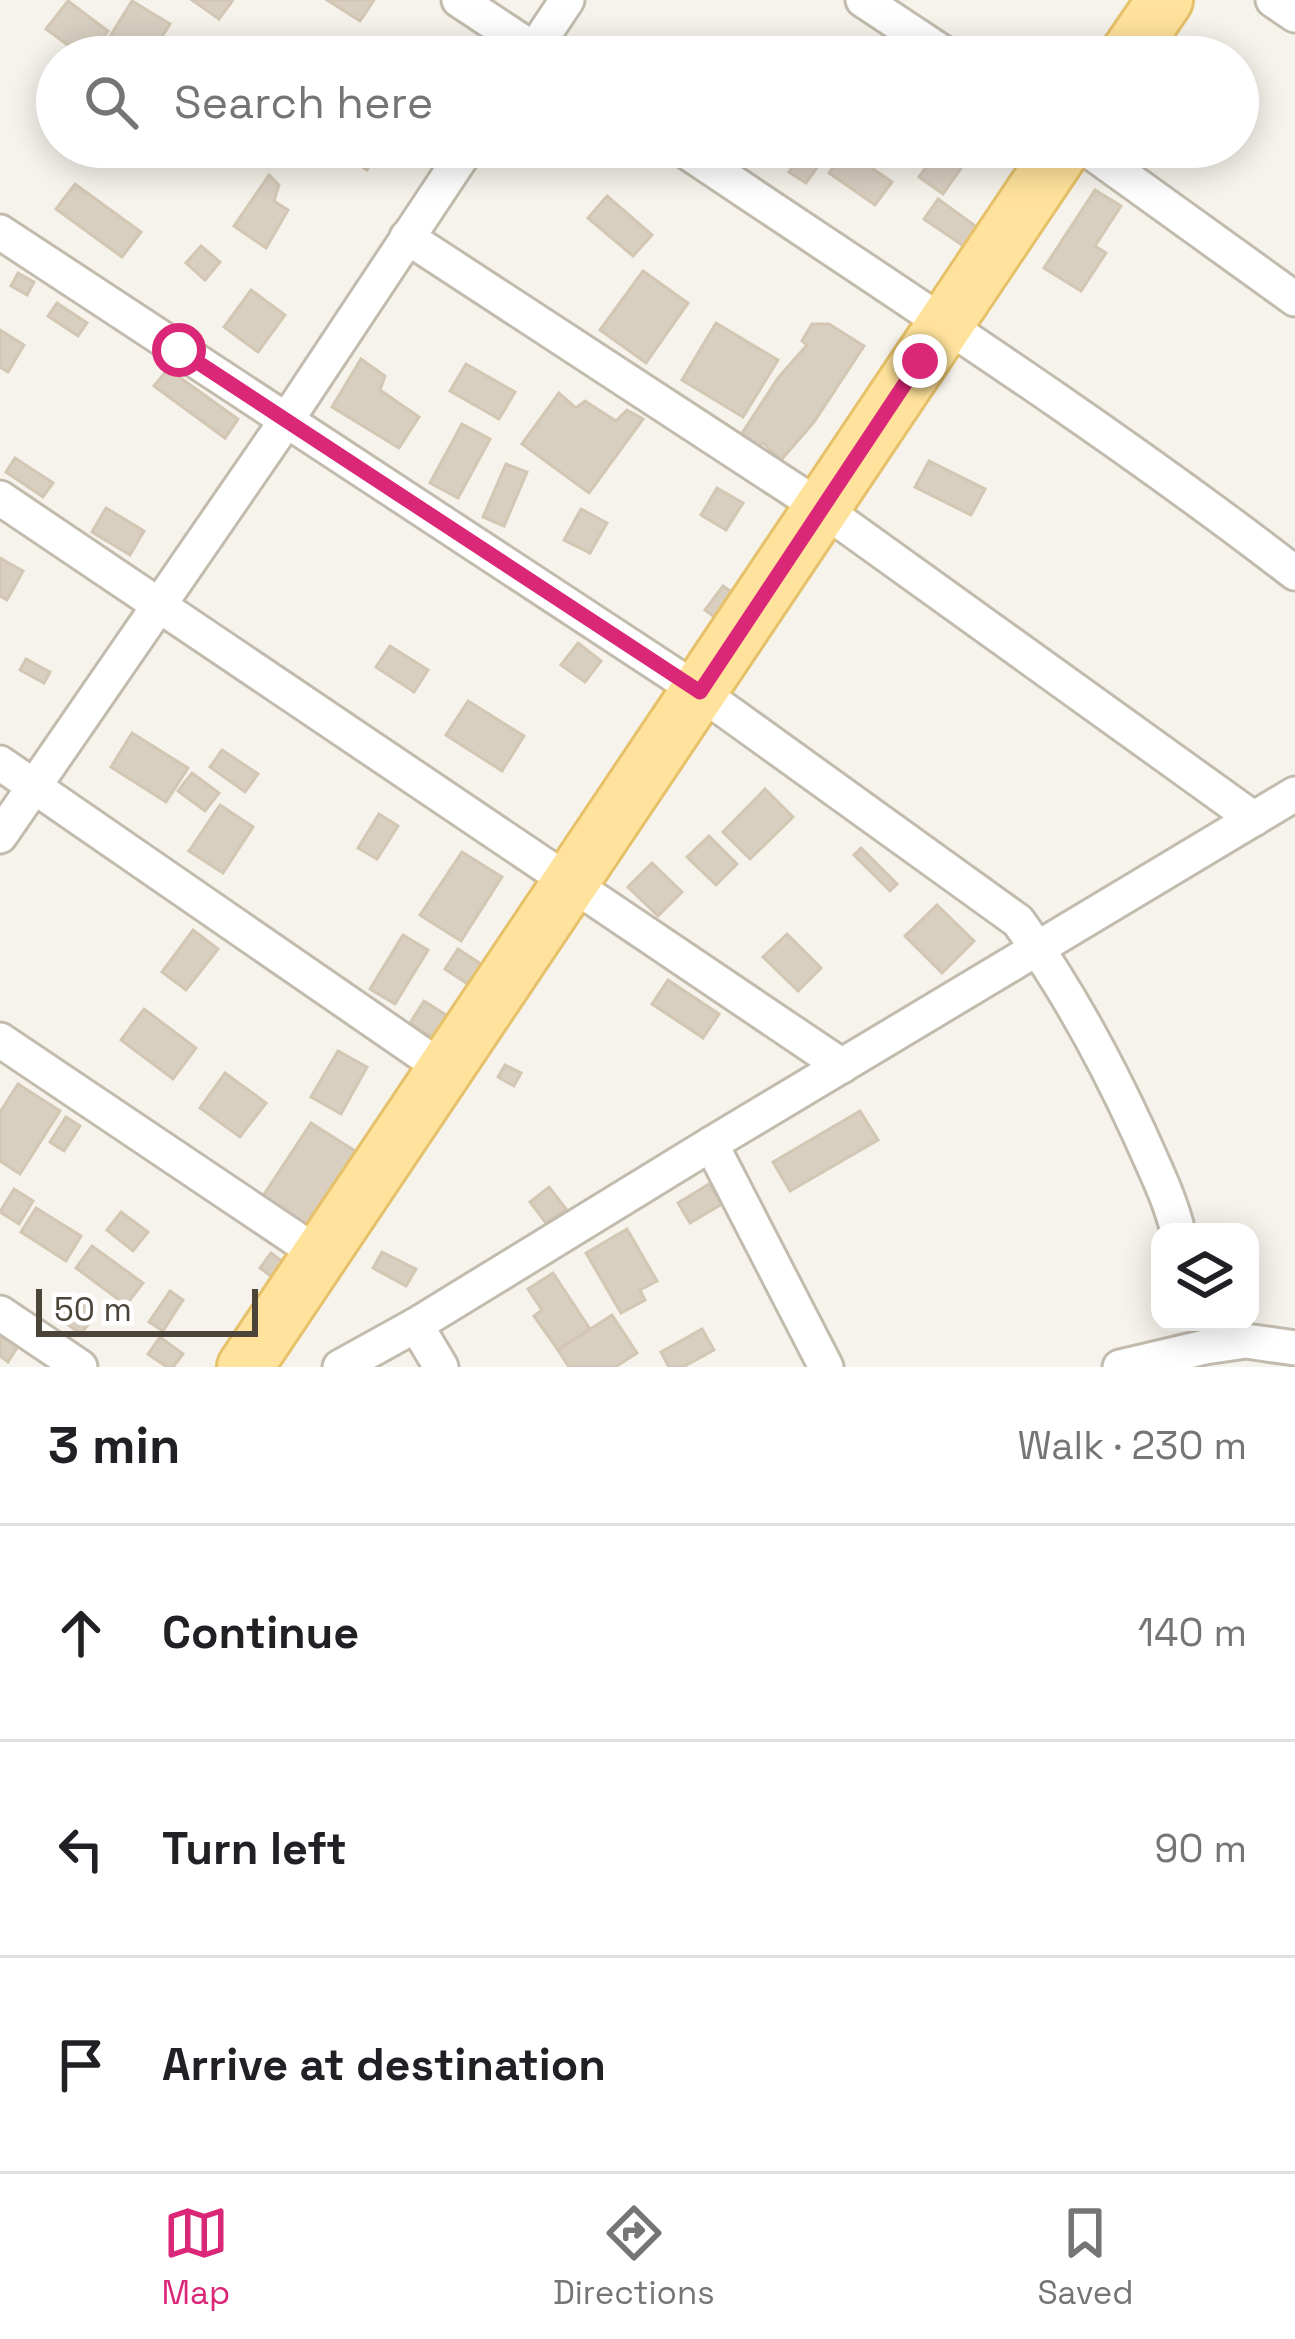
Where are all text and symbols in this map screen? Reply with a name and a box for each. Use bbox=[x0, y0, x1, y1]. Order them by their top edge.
search box bbox=[36, 36, 1259, 168]
icon: search bbox=[78, 69, 144, 135]
text: Search here bbox=[174, 74, 433, 131]
route start bbox=[152, 323, 206, 377]
route end bbox=[893, 334, 947, 388]
map controls bbox=[1151, 1223, 1259, 1331]
button: layers bbox=[1151, 1223, 1259, 1331]
scale bar bbox=[36, 1283, 258, 1336]
text: 50 m bbox=[54, 1289, 132, 1331]
text: 3 min bbox=[48, 1413, 181, 1478]
text: Walk · 230 m bbox=[1017, 1421, 1247, 1470]
icon: ahead bbox=[48, 1600, 114, 1666]
text: Continue bbox=[162, 1604, 359, 1661]
text: 140 m bbox=[1138, 1608, 1247, 1657]
icon: left bbox=[48, 1816, 114, 1882]
text: Turn left bbox=[162, 1820, 347, 1877]
text: 90 m bbox=[1155, 1824, 1247, 1873]
icon: arrive bbox=[48, 2032, 114, 2098]
text: Arrive at destination bbox=[162, 2036, 606, 2093]
tab: Map bbox=[161, 2200, 230, 2314]
tab: Directions bbox=[553, 2200, 715, 2314]
tab: Saved bbox=[1037, 2200, 1134, 2314]

